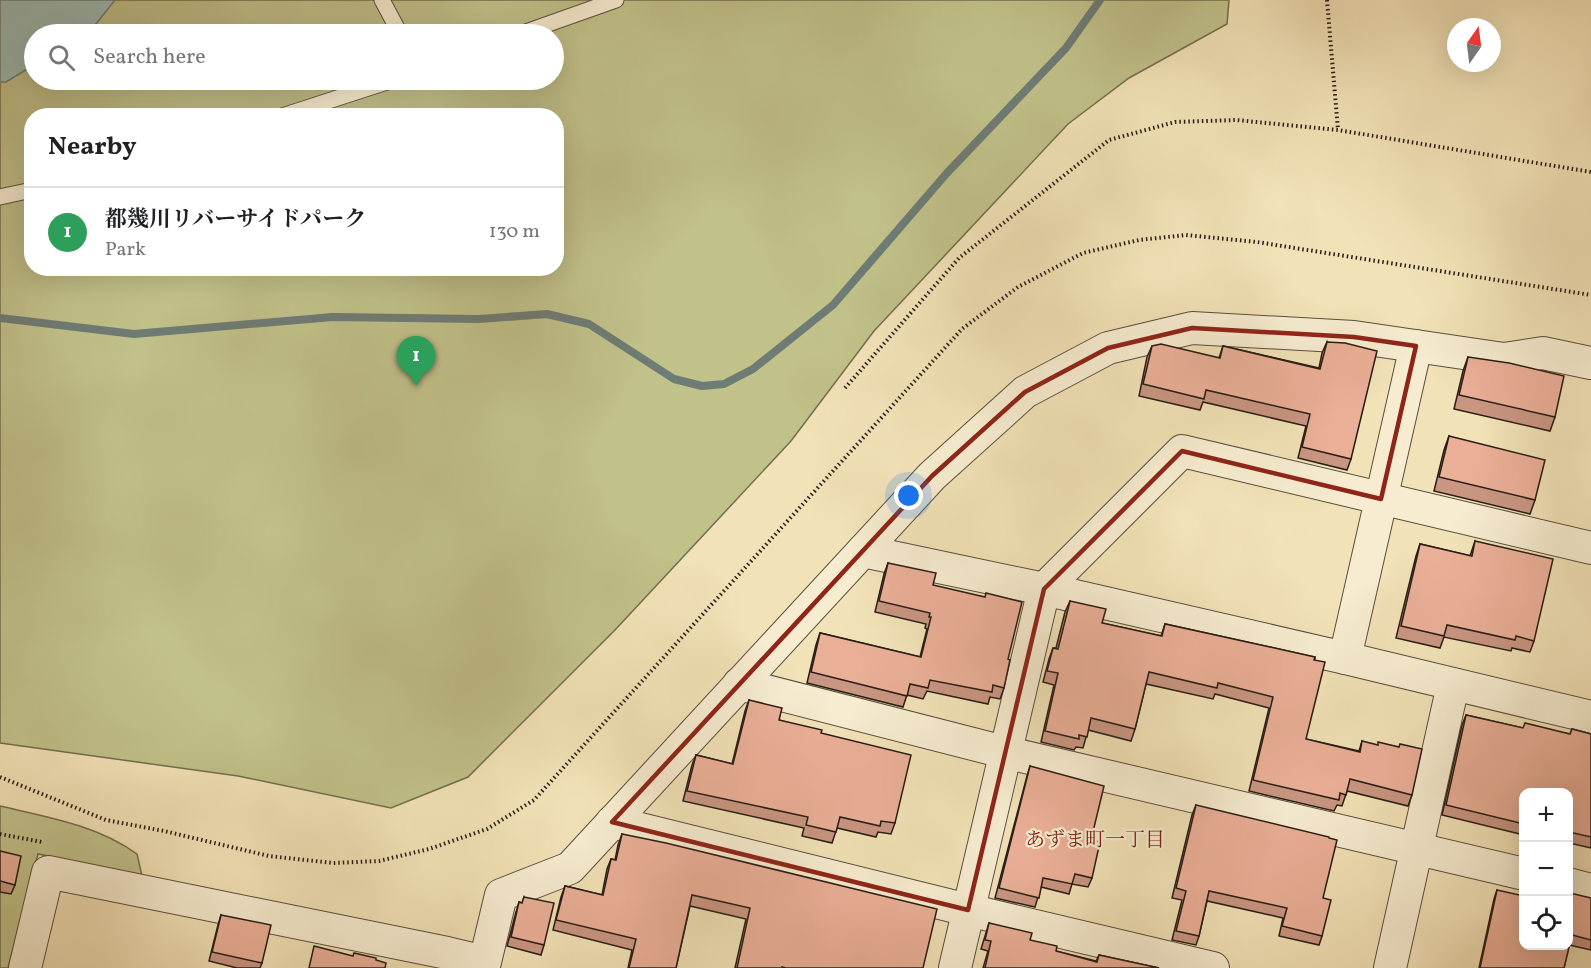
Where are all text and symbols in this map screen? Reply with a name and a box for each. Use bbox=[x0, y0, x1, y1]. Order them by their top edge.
north arrow bbox=[1447, 18, 1501, 72]
search box bbox=[24, 24, 564, 90]
icon: search bbox=[45, 41, 78, 74]
text: Search here bbox=[93, 42, 206, 73]
text: Nearby bbox=[48, 129, 137, 165]
text: 都幾川リバーサイドパーク bbox=[105, 205, 366, 236]
text: 1 bbox=[63, 218, 72, 246]
text: 130 m bbox=[489, 218, 540, 246]
text: Park bbox=[105, 236, 146, 264]
pin: 1 bbox=[396, 336, 436, 386]
your location bbox=[894, 481, 923, 510]
map controls bbox=[1519, 788, 1573, 950]
button: + bbox=[1519, 788, 1573, 842]
district label: あずま町一丁目 bbox=[1025, 827, 1165, 855]
button: − bbox=[1519, 842, 1573, 896]
button: locate bbox=[1519, 896, 1573, 950]

